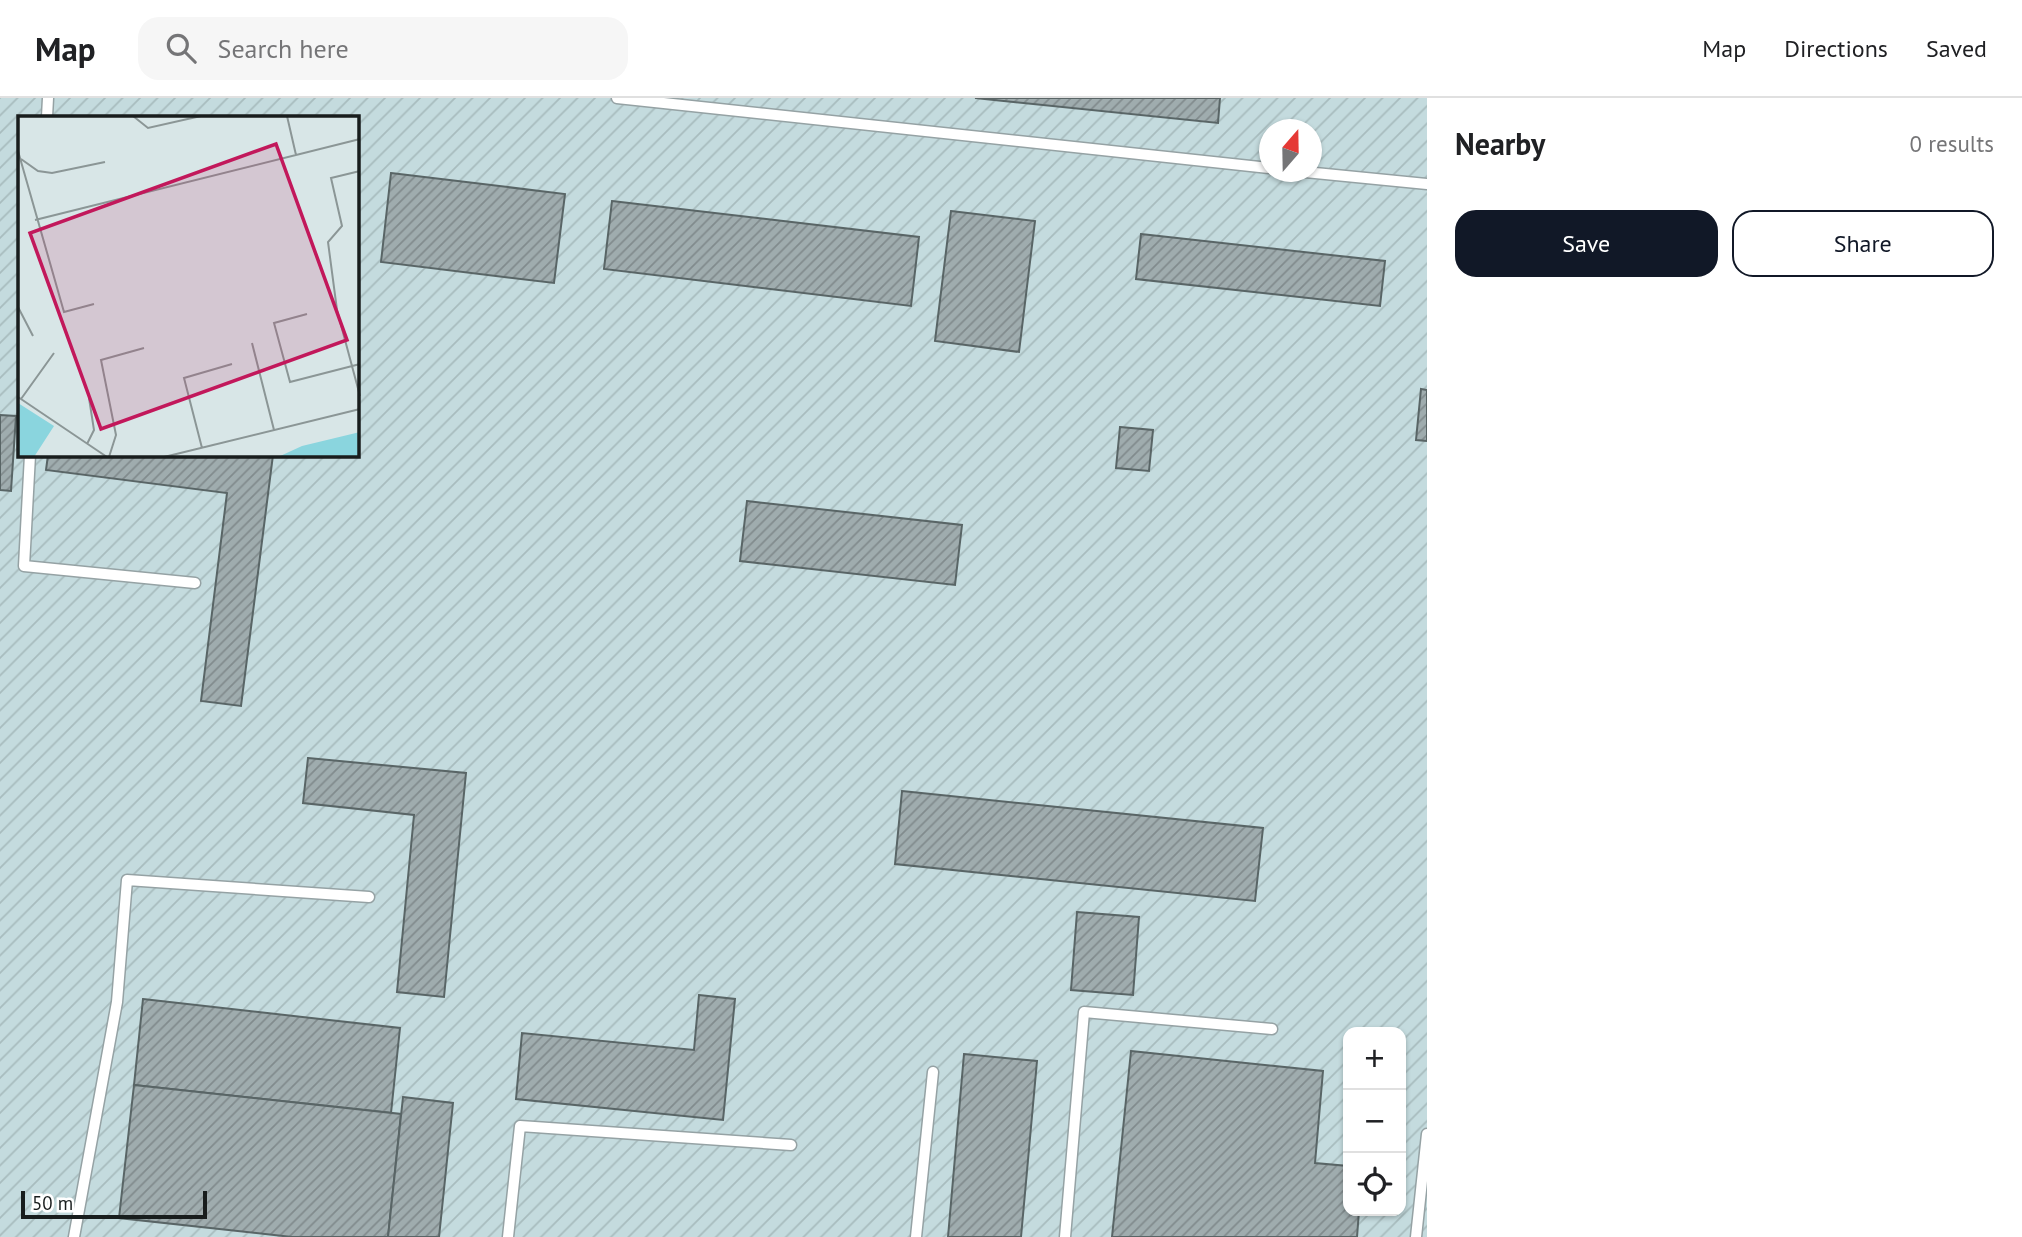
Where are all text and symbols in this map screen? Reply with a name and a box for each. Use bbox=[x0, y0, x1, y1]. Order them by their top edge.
search box bbox=[138, 17, 628, 80]
text: Map bbox=[35, 27, 96, 70]
icon: search bbox=[162, 29, 200, 67]
text: Search here bbox=[218, 32, 349, 65]
text: Map bbox=[1702, 33, 1746, 64]
text: Directions bbox=[1784, 33, 1888, 64]
text: Saved bbox=[1926, 33, 1987, 64]
inset map bbox=[18, 116, 359, 457]
north arrow bbox=[1259, 119, 1322, 182]
text: Nearby bbox=[1455, 124, 1545, 163]
text: 0 results bbox=[1910, 129, 1994, 158]
button: Save bbox=[1455, 210, 1718, 277]
button: Share bbox=[1732, 210, 1994, 277]
map controls bbox=[1343, 1027, 1406, 1216]
button: + bbox=[1343, 1027, 1406, 1090]
button: − bbox=[1343, 1090, 1406, 1153]
button: locate bbox=[1343, 1153, 1406, 1216]
scale bar bbox=[21, 1188, 206, 1220]
text: 50 m bbox=[32, 1191, 73, 1215]

